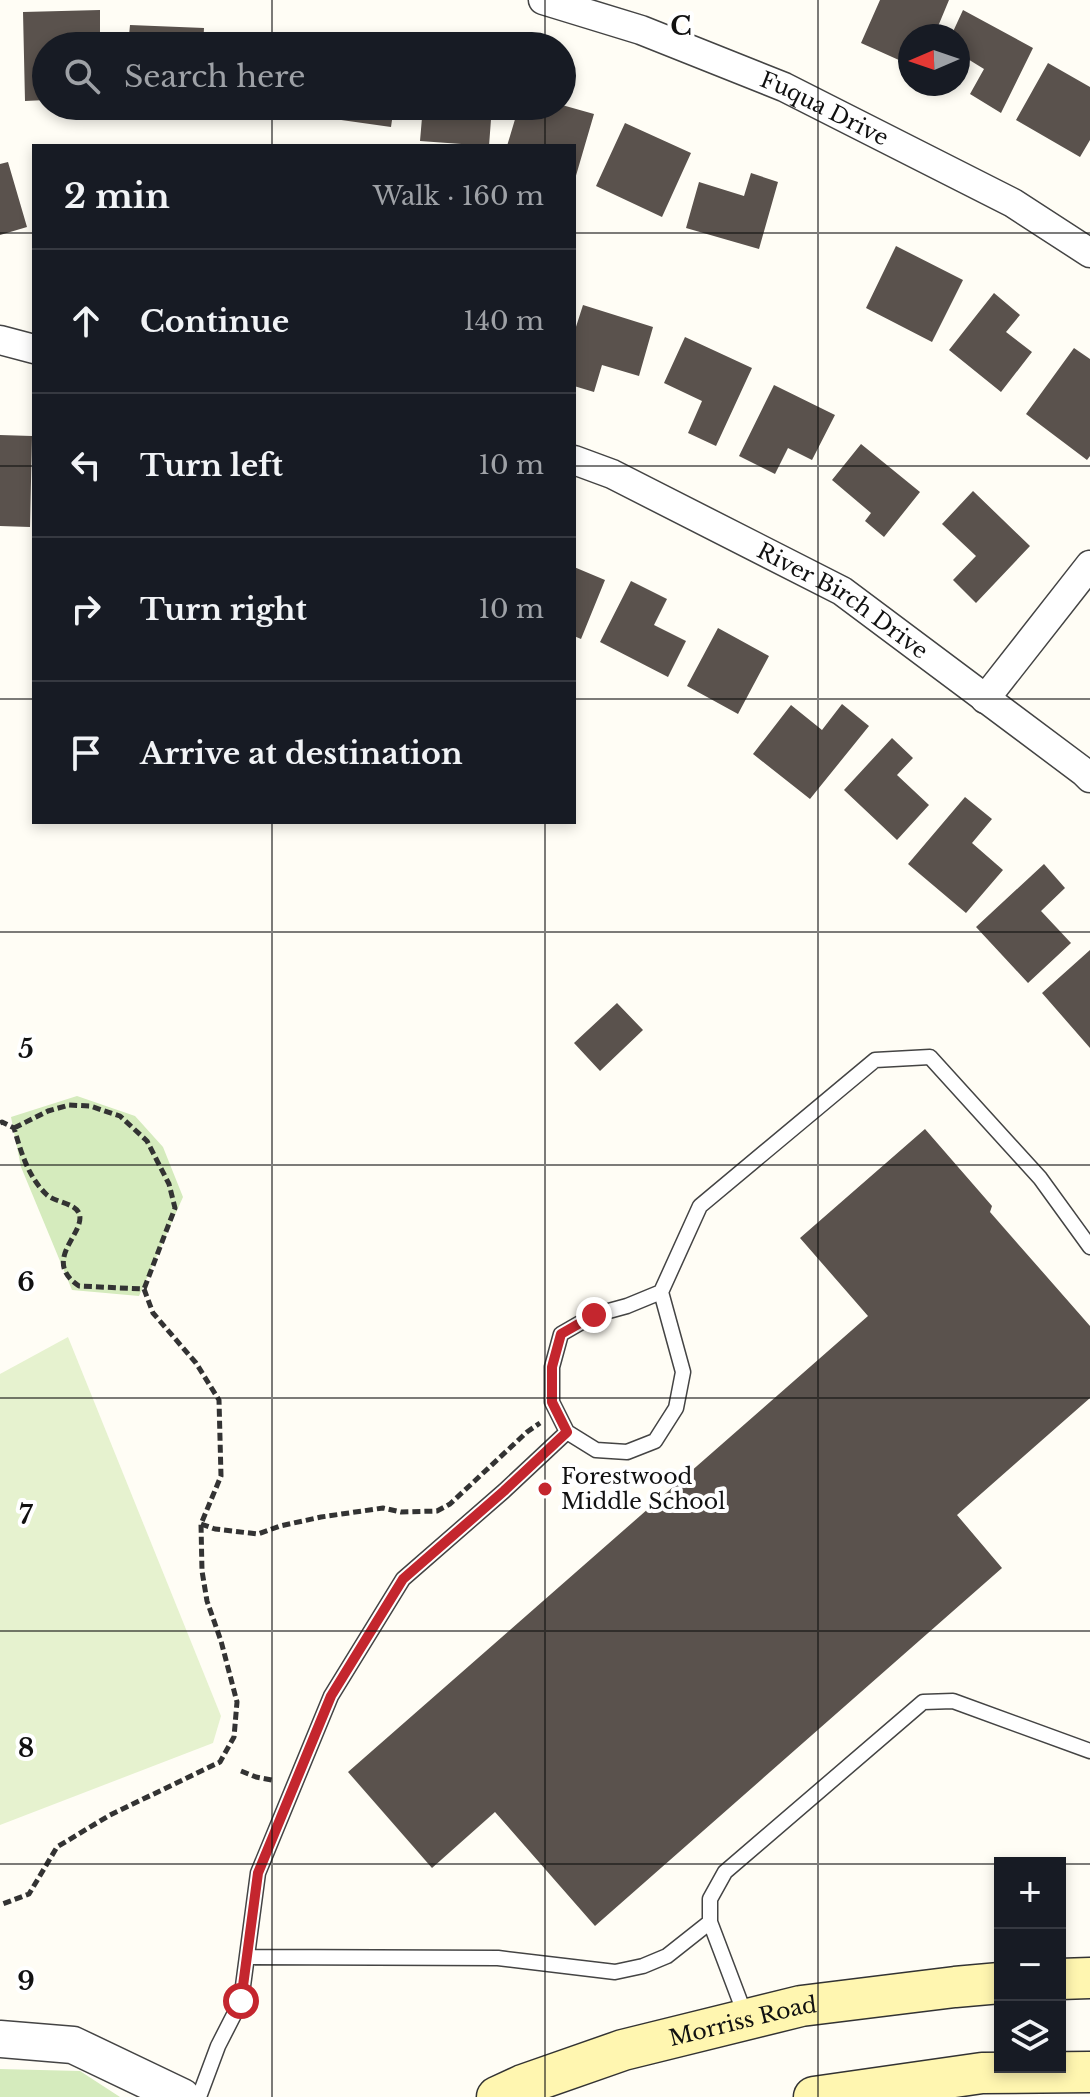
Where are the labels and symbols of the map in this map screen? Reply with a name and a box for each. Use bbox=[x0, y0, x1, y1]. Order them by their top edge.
text: C bbox=[670, 10, 692, 42]
north arrow bbox=[898, 24, 970, 96]
street label: Fuqua Drive bbox=[756, 65, 893, 151]
street label: River Birch Drive bbox=[753, 537, 933, 664]
text: 5 bbox=[18, 1033, 34, 1065]
text: 6 bbox=[17, 1266, 35, 1298]
route end bbox=[576, 1297, 612, 1333]
place label: Forestwood Middle School bbox=[561, 1463, 725, 1515]
marker: Forestwood Middle School bbox=[536, 1480, 554, 1498]
text: 7 bbox=[19, 1499, 33, 1531]
text: 8 bbox=[18, 1732, 34, 1764]
text: 9 bbox=[17, 1965, 35, 1997]
route start bbox=[223, 1983, 259, 2019]
street label: Morriss Road bbox=[666, 1991, 818, 2052]

